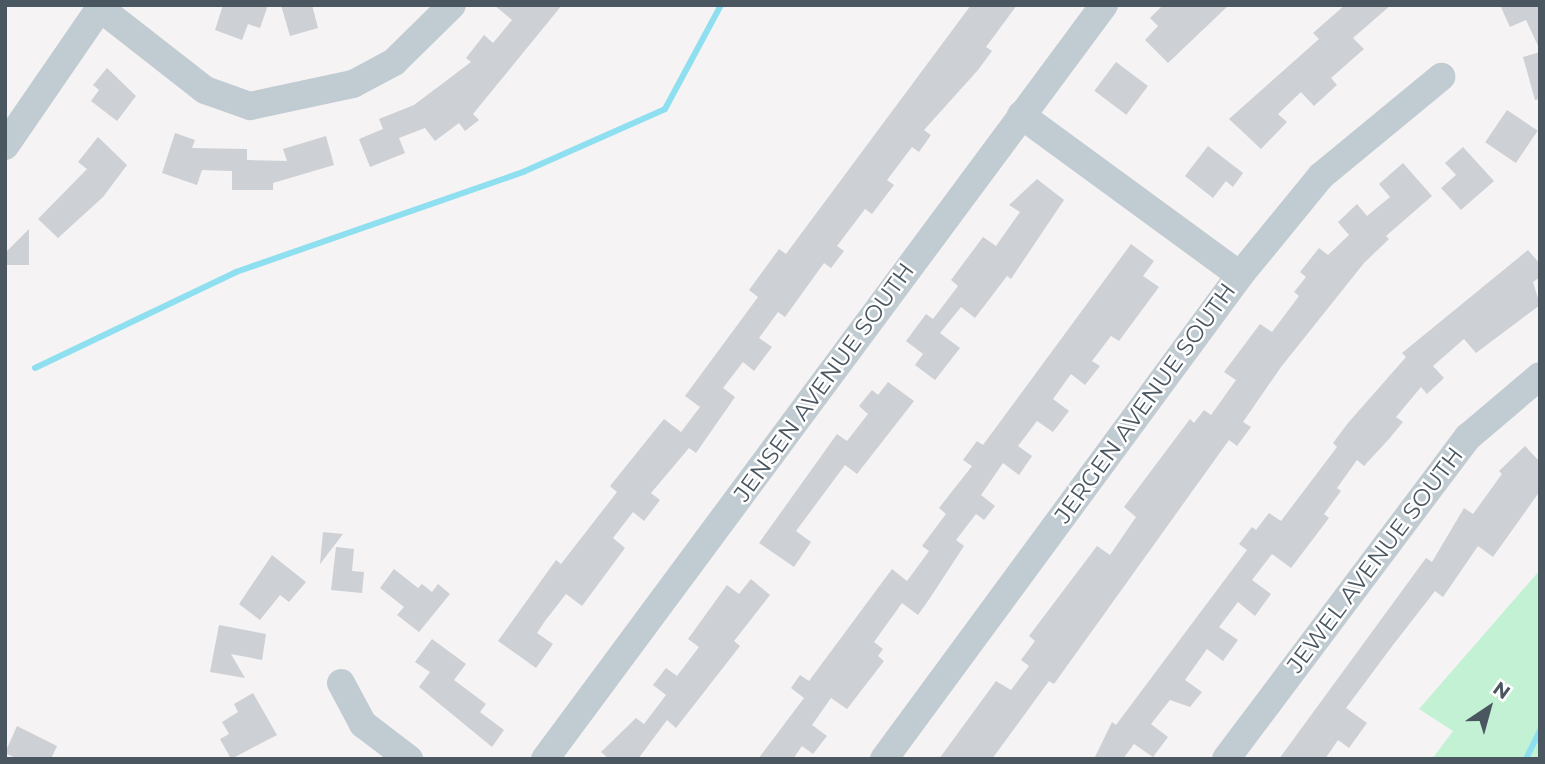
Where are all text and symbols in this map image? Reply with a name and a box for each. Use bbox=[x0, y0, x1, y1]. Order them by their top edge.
street label: JENSEN AVENUE SOUTH bbox=[728, 257, 920, 507]
street label: JERGEN AVENUE SOUTH bbox=[1049, 278, 1241, 528]
street label: JEWEL AVENUE SOUTH bbox=[1281, 442, 1469, 678]
north arrow bbox=[1454, 673, 1524, 743]
text: N bbox=[1489, 677, 1515, 704]

